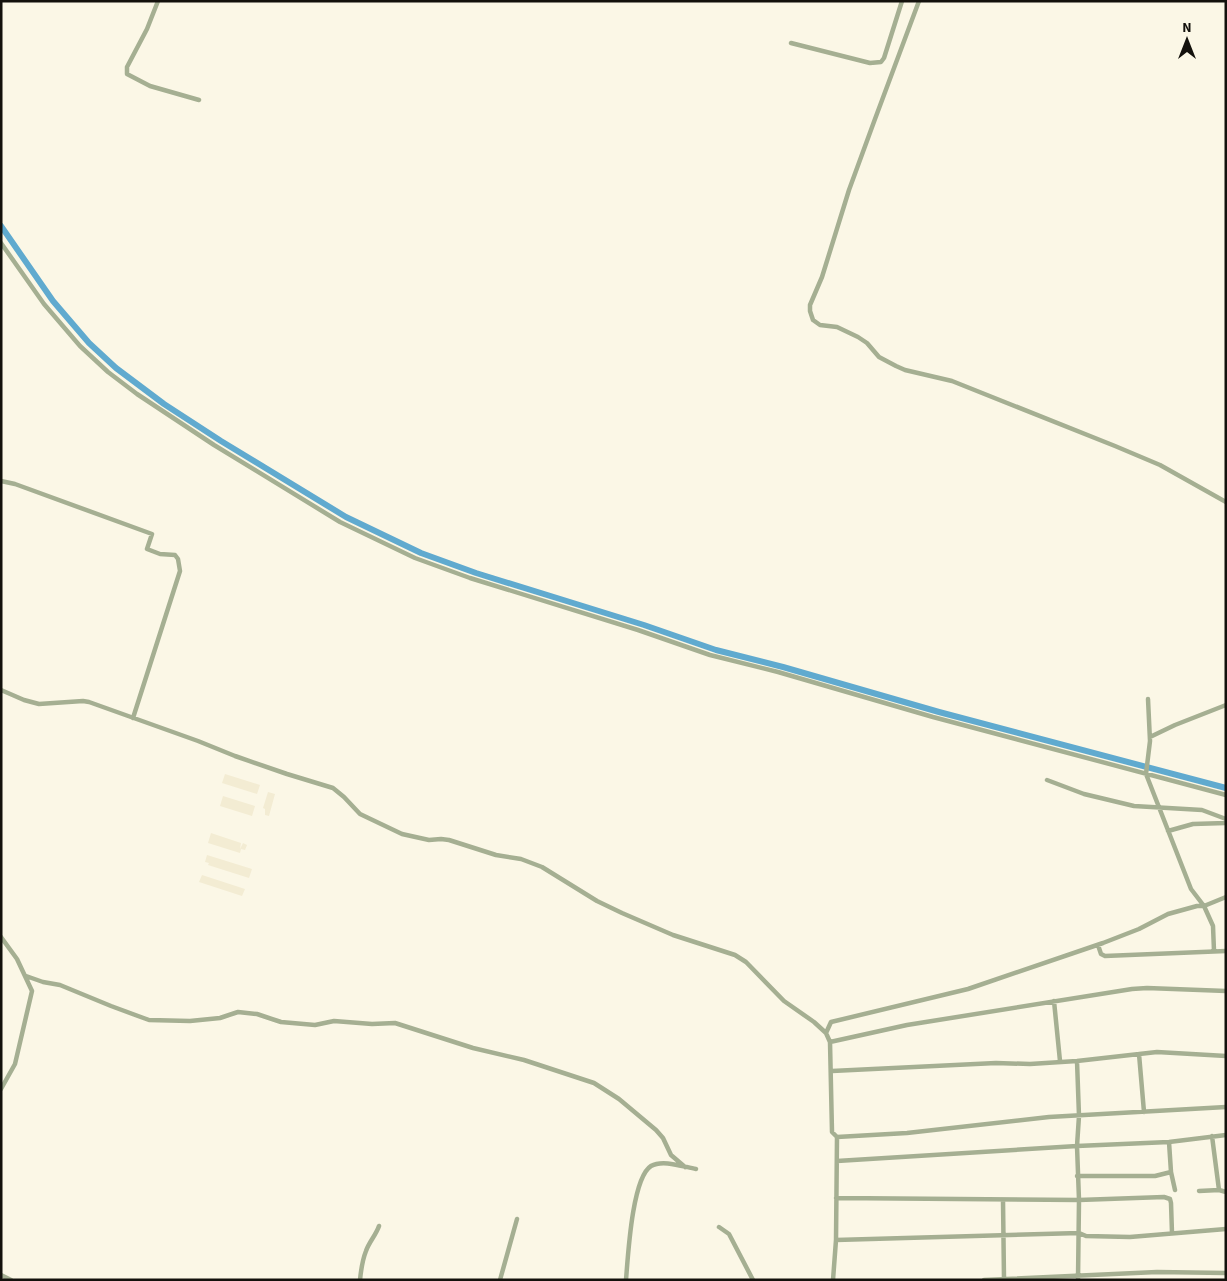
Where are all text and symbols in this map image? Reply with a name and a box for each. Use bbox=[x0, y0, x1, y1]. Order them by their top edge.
north arrow bbox=[1162, 15, 1212, 65]
text: N bbox=[1182, 18, 1192, 38]

